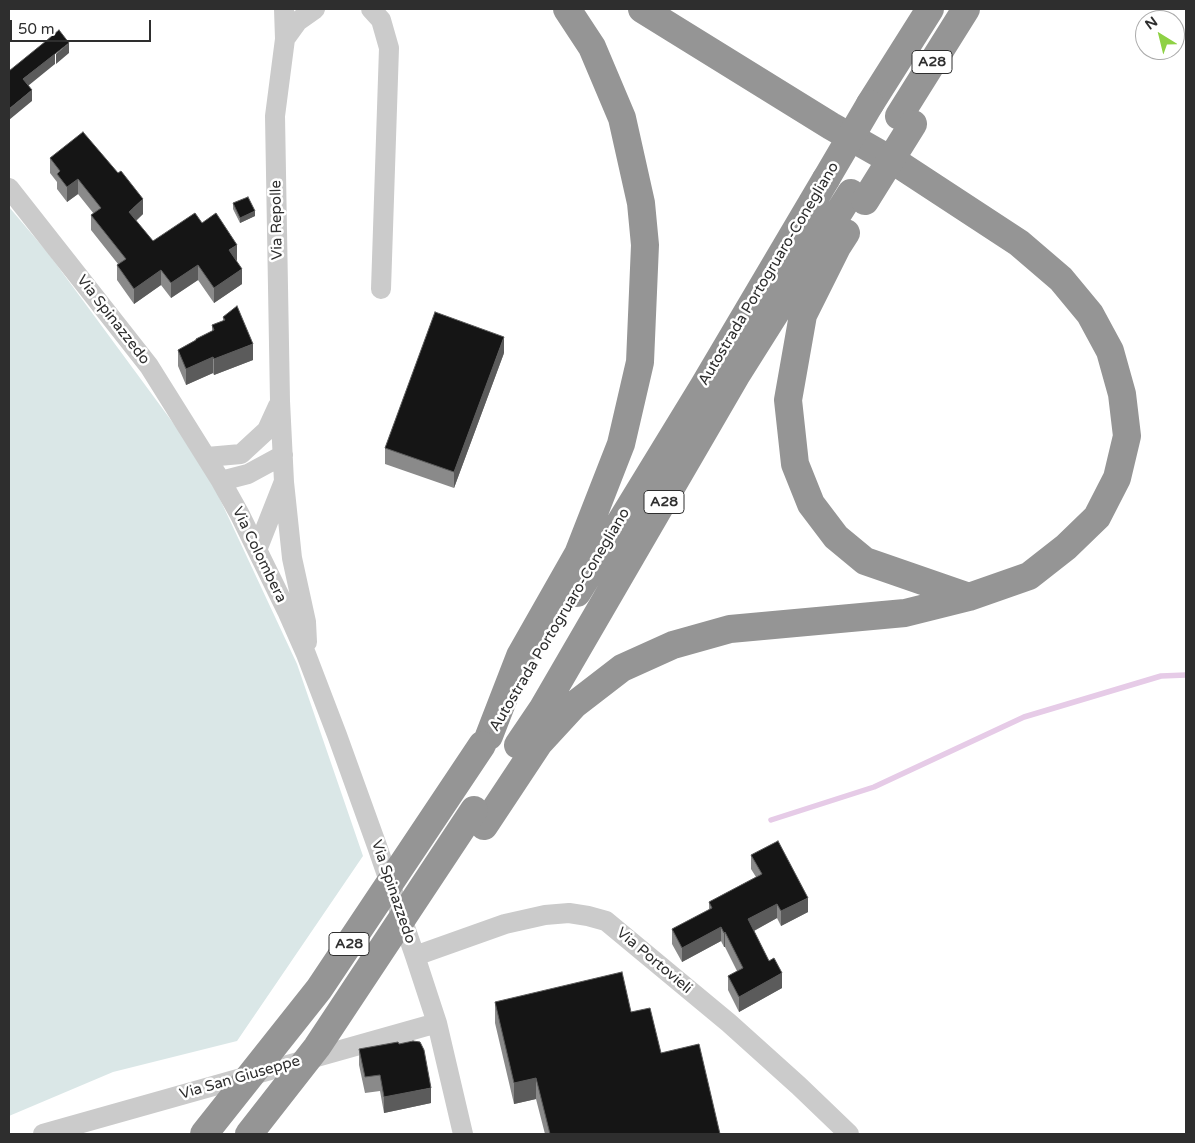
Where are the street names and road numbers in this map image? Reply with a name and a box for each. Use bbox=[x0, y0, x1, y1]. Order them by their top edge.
road number: A28 bbox=[912, 51, 952, 74]
street label: Autostrada Portogruaro-Conegliano bbox=[695, 159, 843, 389]
street label: Via Repolle bbox=[267, 180, 287, 260]
street label: Via Spinazzedo bbox=[73, 272, 153, 368]
road number: A28 bbox=[644, 491, 684, 514]
street label: Via Colombera bbox=[228, 504, 290, 606]
street label: Autostrada Portogruaro-Conegliano bbox=[486, 505, 634, 735]
street label: Via Spinazzedo bbox=[367, 838, 419, 946]
street label: Via Portovieli bbox=[612, 924, 696, 998]
road number: A28 bbox=[329, 932, 369, 956]
street label: Via San Giuseppe bbox=[178, 1052, 302, 1104]

